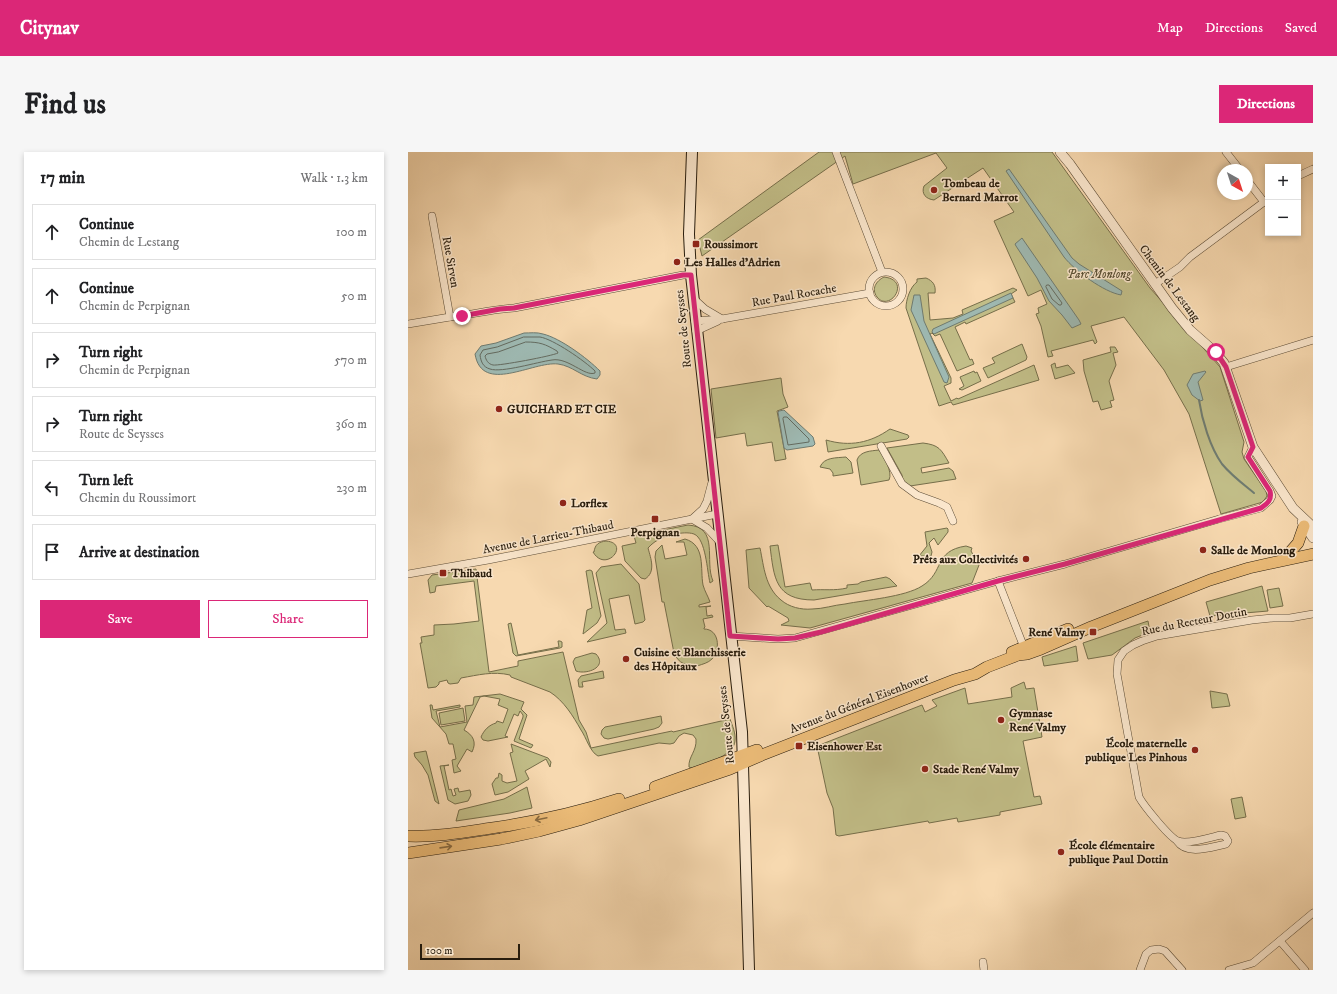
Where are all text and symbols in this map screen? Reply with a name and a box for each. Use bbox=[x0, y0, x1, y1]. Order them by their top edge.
text: Citynav bbox=[20, 17, 79, 40]
text: Map bbox=[1157, 19, 1183, 37]
text: Directions bbox=[1205, 19, 1263, 37]
text: Saved bbox=[1285, 19, 1317, 37]
button: Directions bbox=[1219, 85, 1313, 123]
text: Find us bbox=[24, 87, 106, 122]
north arrow bbox=[1217, 164, 1253, 200]
map controls bbox=[1265, 164, 1301, 236]
button: + bbox=[1265, 164, 1301, 200]
text: 17 min bbox=[40, 167, 85, 189]
text: Walk · 1.3 km bbox=[301, 170, 368, 186]
place label: Tombeau de Bernard Marrot bbox=[941, 176, 1018, 205]
marker: Tombeau de Bernard Marrot bbox=[929, 185, 939, 195]
button: − bbox=[1265, 200, 1301, 236]
text: Continue bbox=[79, 215, 134, 234]
icon: ahead bbox=[41, 221, 63, 243]
text: 100 m bbox=[336, 224, 367, 240]
text: Chemin de Lestang bbox=[79, 234, 179, 250]
street label: Rue Sirven bbox=[439, 235, 463, 290]
place label: Roussimort bbox=[704, 237, 758, 252]
marker: Roussimort bbox=[691, 239, 701, 249]
street label: Chemin de Lestang bbox=[1136, 242, 1203, 325]
place label: Les Halles d'Adrien bbox=[685, 255, 781, 270]
marker: Les Halles d'Adrien bbox=[672, 257, 682, 267]
park label: Parc Monlong bbox=[1067, 267, 1132, 282]
text: Continue bbox=[79, 279, 134, 298]
street label: Rue Paul Rocache bbox=[751, 281, 838, 310]
icon: ahead bbox=[41, 285, 63, 307]
text: 50 m bbox=[341, 288, 367, 304]
street label: Route de Seysses bbox=[672, 289, 695, 369]
text: Chemin de Perpignan bbox=[79, 298, 190, 314]
route end bbox=[453, 307, 471, 325]
text: Turn right bbox=[79, 343, 142, 362]
route start bbox=[1207, 343, 1225, 361]
icon: right bbox=[41, 349, 63, 371]
text: 570 m bbox=[334, 352, 367, 368]
text: Chemin de Perpignan bbox=[79, 362, 190, 378]
place label: GUICHARD ET CIE bbox=[507, 402, 617, 417]
marker: GUICHARD ET CIE bbox=[494, 404, 504, 414]
text: Turn right bbox=[79, 407, 142, 426]
icon: right bbox=[41, 413, 63, 435]
text: 360 m bbox=[336, 416, 367, 432]
text: Route de Seysses bbox=[79, 426, 164, 442]
text: Turn left bbox=[79, 471, 133, 490]
icon: left bbox=[41, 477, 63, 499]
text: 230 m bbox=[336, 480, 367, 496]
text: Chemin du Roussimort bbox=[79, 490, 196, 506]
place label: Lorflex bbox=[571, 496, 608, 511]
marker: Lorflex bbox=[558, 498, 568, 508]
marker: Perpignan bbox=[650, 514, 660, 524]
street label: Avenue de Larrieu-Thibaud bbox=[481, 517, 615, 558]
place label: Perpignan bbox=[631, 525, 680, 540]
icon: arrive bbox=[41, 541, 63, 563]
text: Arrive at destination bbox=[79, 543, 199, 562]
place label: Salle de Monlong bbox=[1211, 543, 1296, 558]
marker: Salle de Monlong bbox=[1198, 545, 1208, 555]
place label: Prêts aux Collectivités bbox=[913, 552, 1018, 567]
marker: Prêts aux Collectivités bbox=[1021, 554, 1031, 564]
place label: Thibaud bbox=[450, 566, 493, 581]
marker: Thibaud bbox=[438, 568, 448, 578]
button: Save bbox=[40, 600, 200, 638]
button: Share bbox=[208, 600, 368, 638]
street label: Rue du Recteur Dottin bbox=[1140, 604, 1249, 639]
place label: René Valmy bbox=[1028, 625, 1085, 640]
marker: René Valmy bbox=[1088, 627, 1098, 637]
place label: Cuisine et Blanchisserie des Hôpitaux bbox=[634, 645, 746, 674]
marker: Cuisine et Blanchisserie des Hôpitaux bbox=[621, 654, 631, 664]
street label: Avenue du Général Eisenhower bbox=[787, 670, 931, 737]
street label: Route de Seysses bbox=[715, 685, 738, 765]
place label: Gymnase René Valmy bbox=[1009, 706, 1066, 735]
marker: Gymnase René Valmy bbox=[996, 715, 1006, 725]
place label: École maternelle publique Les Pinhous bbox=[1084, 736, 1187, 765]
place label: Eisenhower Est bbox=[807, 739, 882, 754]
marker: Eisenhower Est bbox=[794, 741, 804, 751]
marker: École maternelle publique Les Pinhous bbox=[1190, 745, 1200, 755]
place label: Stade René Valmy bbox=[933, 762, 1019, 777]
marker: Stade René Valmy bbox=[920, 764, 930, 774]
one-way arrow bbox=[535, 815, 548, 823]
place label: École élémentaire publique Paul Dottin bbox=[1068, 838, 1169, 867]
one-way arrow bbox=[440, 843, 453, 851]
marker: École élémentaire publique Paul Dottin bbox=[1056, 847, 1066, 857]
scale bar bbox=[420, 942, 520, 961]
text: 100 m bbox=[426, 944, 452, 958]

